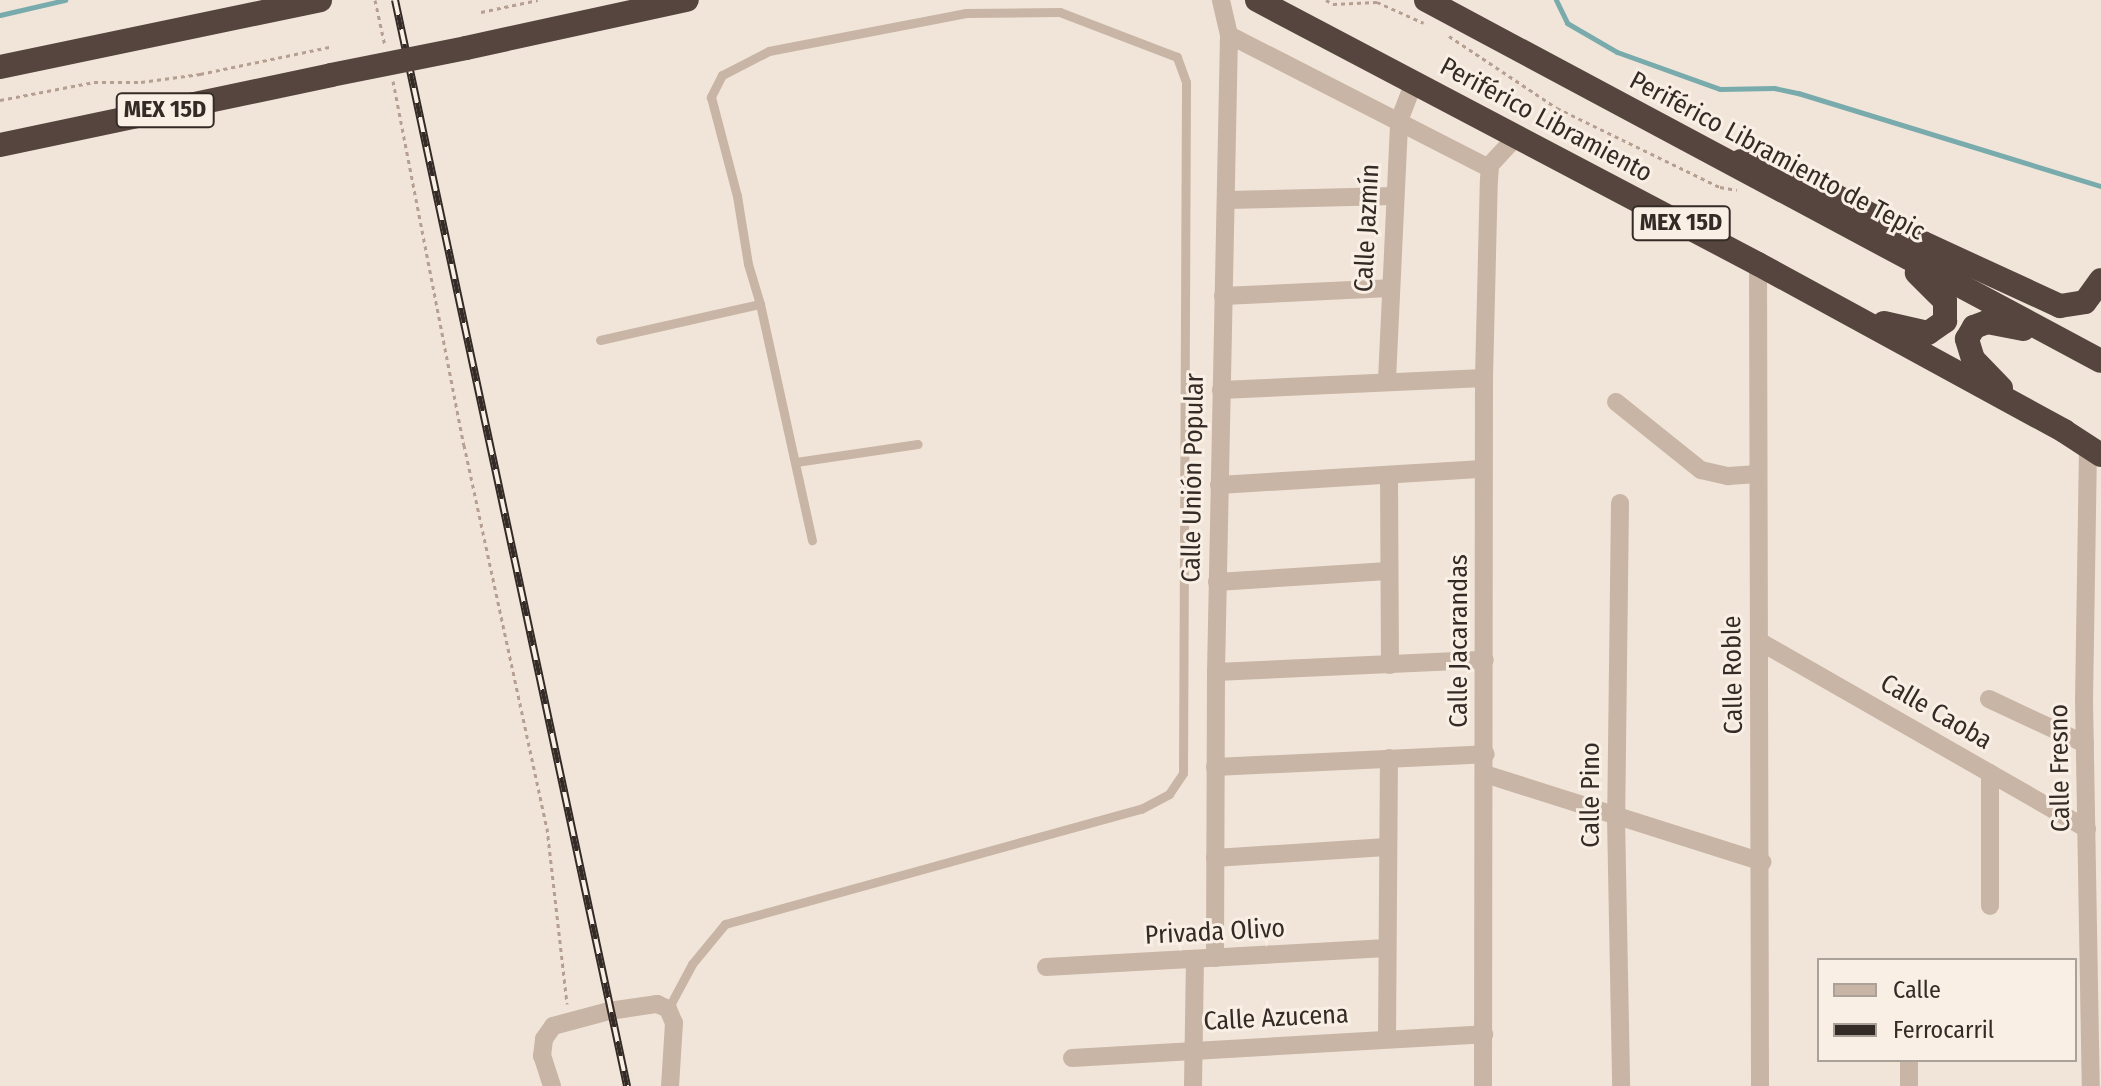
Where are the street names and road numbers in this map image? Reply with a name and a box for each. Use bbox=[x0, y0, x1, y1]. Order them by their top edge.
street label: Periférico Libramiento bbox=[1435, 51, 1657, 189]
street label: Periférico Libramiento de Tepic bbox=[1624, 65, 1930, 247]
road number: MEX 15D bbox=[115, 90, 215, 130]
street label: Calle Jazmín bbox=[1348, 163, 1386, 293]
road number: MEX 15D bbox=[1631, 203, 1731, 243]
street label: Calle Unión Popular bbox=[1176, 373, 1210, 583]
street label: Calle Jacarandas bbox=[1443, 554, 1475, 728]
street label: Calle Roble bbox=[1716, 615, 1750, 735]
street label: Calle Caoba bbox=[1875, 668, 1997, 756]
street label: Calle Fresno bbox=[2043, 704, 2077, 832]
street label: Calle Pino bbox=[1575, 742, 1607, 848]
street label: Privada Olivo bbox=[1144, 913, 1286, 951]
street label: Calle Azucena bbox=[1203, 999, 1349, 1037]

